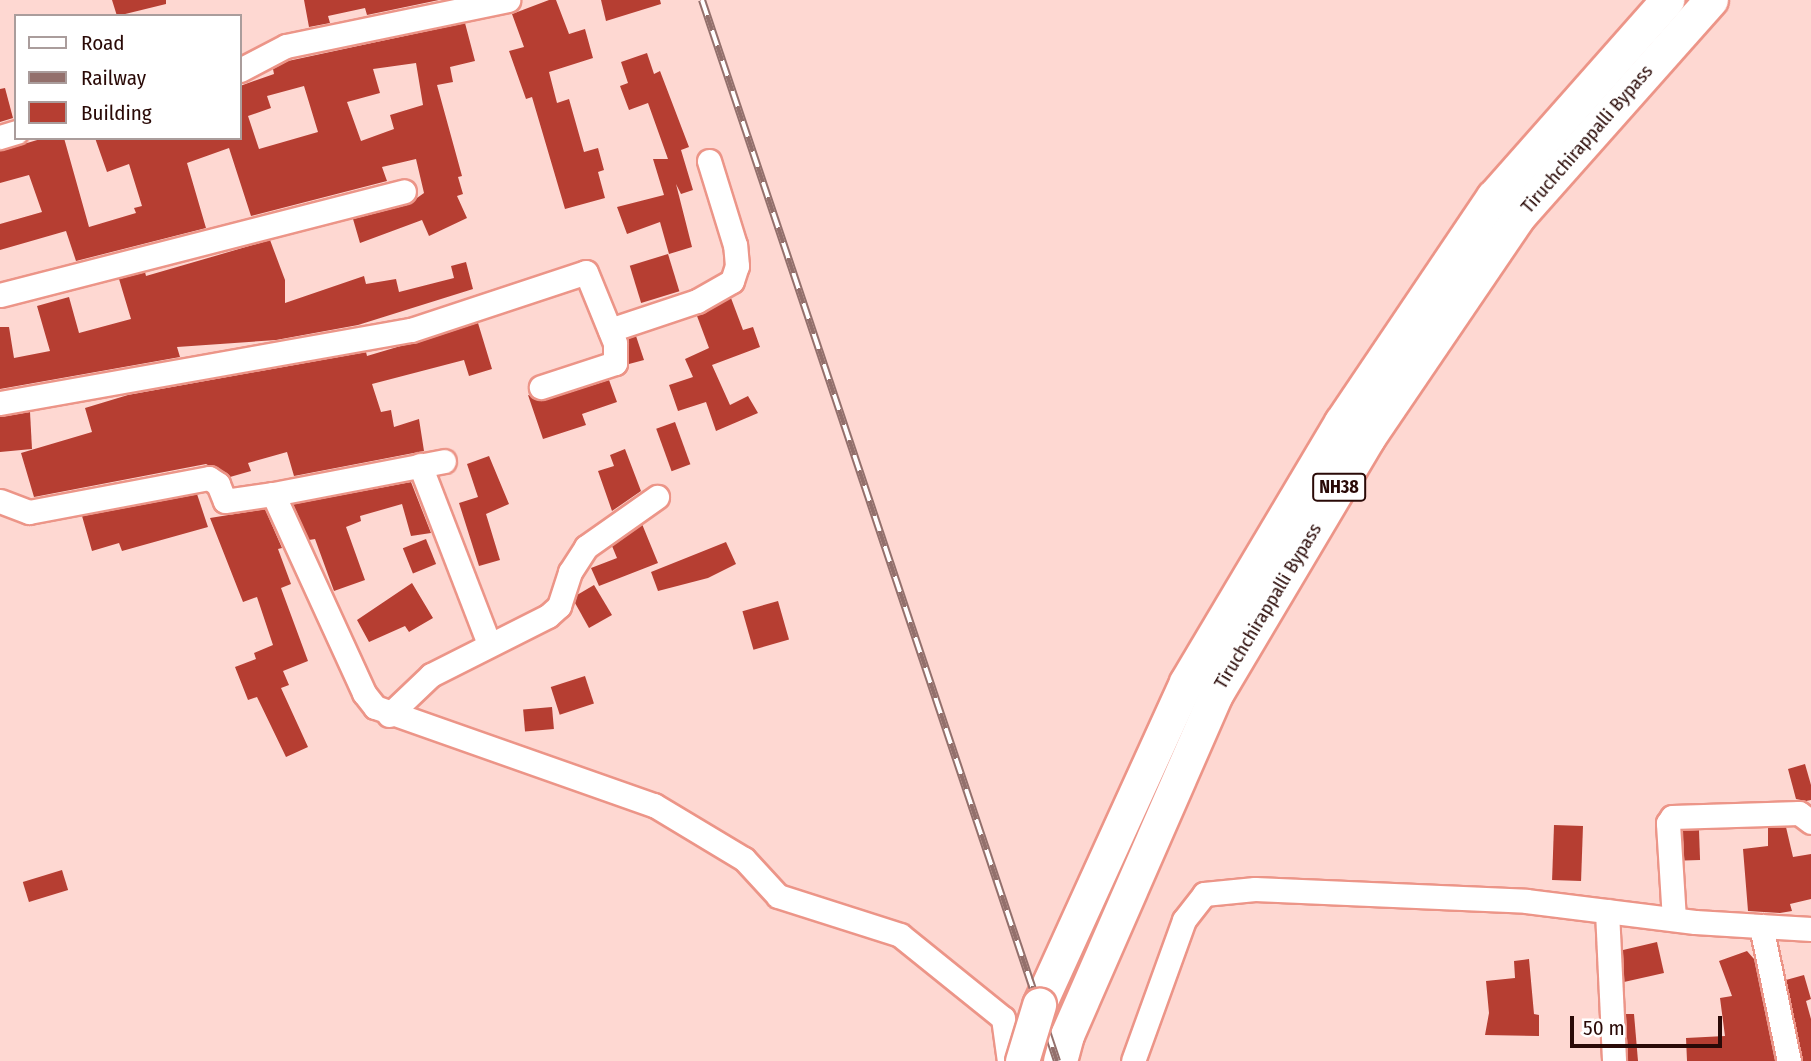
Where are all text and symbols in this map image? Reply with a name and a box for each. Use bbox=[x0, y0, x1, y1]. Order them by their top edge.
legend bbox=[14, 14, 242, 140]
text: Road bbox=[81, 30, 125, 56]
street label: Tiruchchirappalli Bypass bbox=[1516, 60, 1658, 218]
text: Railway bbox=[81, 65, 146, 91]
text: Building bbox=[81, 100, 152, 126]
road number: NH38 bbox=[1311, 472, 1367, 502]
street label: Tiruchchirappalli Bypass bbox=[1210, 519, 1326, 693]
scale bar bbox=[1573, 1002, 1725, 1046]
text: 50 m bbox=[1583, 1015, 1625, 1041]

